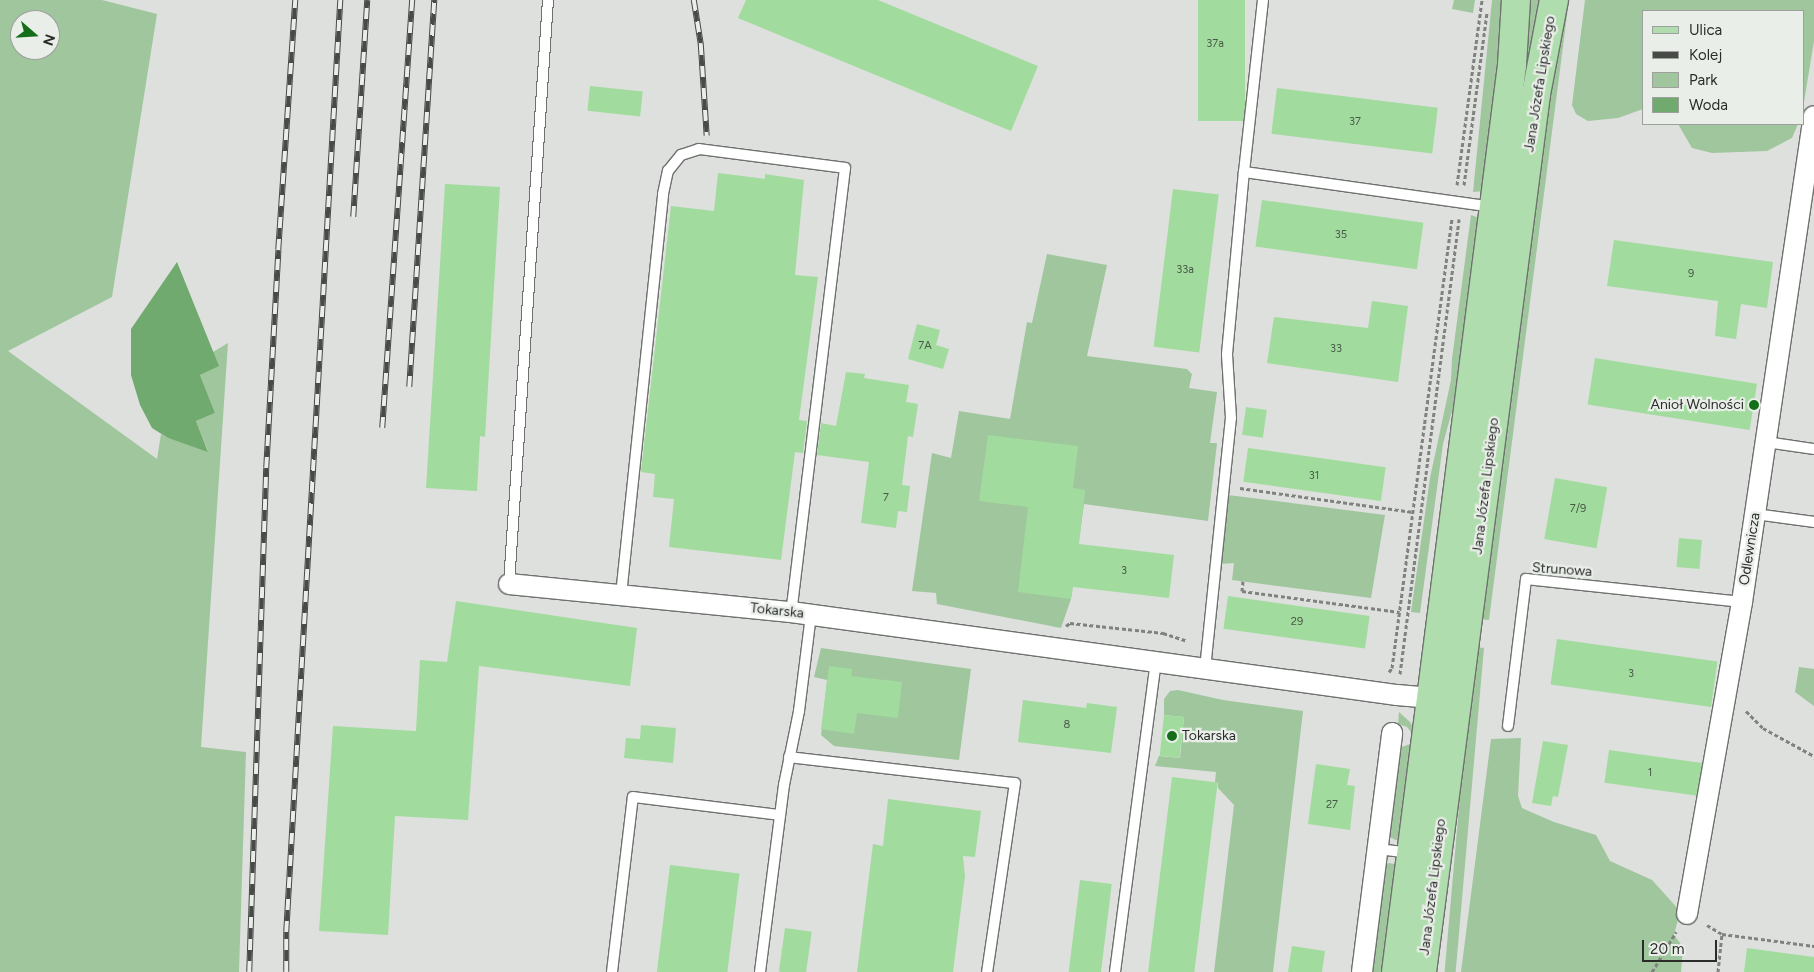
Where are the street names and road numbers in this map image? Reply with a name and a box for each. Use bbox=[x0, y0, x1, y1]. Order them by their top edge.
street label: Jana Józefa Lipskiego bbox=[1521, 15, 1559, 153]
street label: Jana Józefa Lipskiego bbox=[1469, 417, 1503, 555]
street label: Odlewnicza bbox=[1736, 512, 1764, 586]
street label: Strunowa bbox=[1531, 560, 1593, 580]
street label: Tokarska bbox=[749, 600, 805, 622]
street label: Jana Józefa Lipskiego bbox=[1416, 818, 1450, 956]

